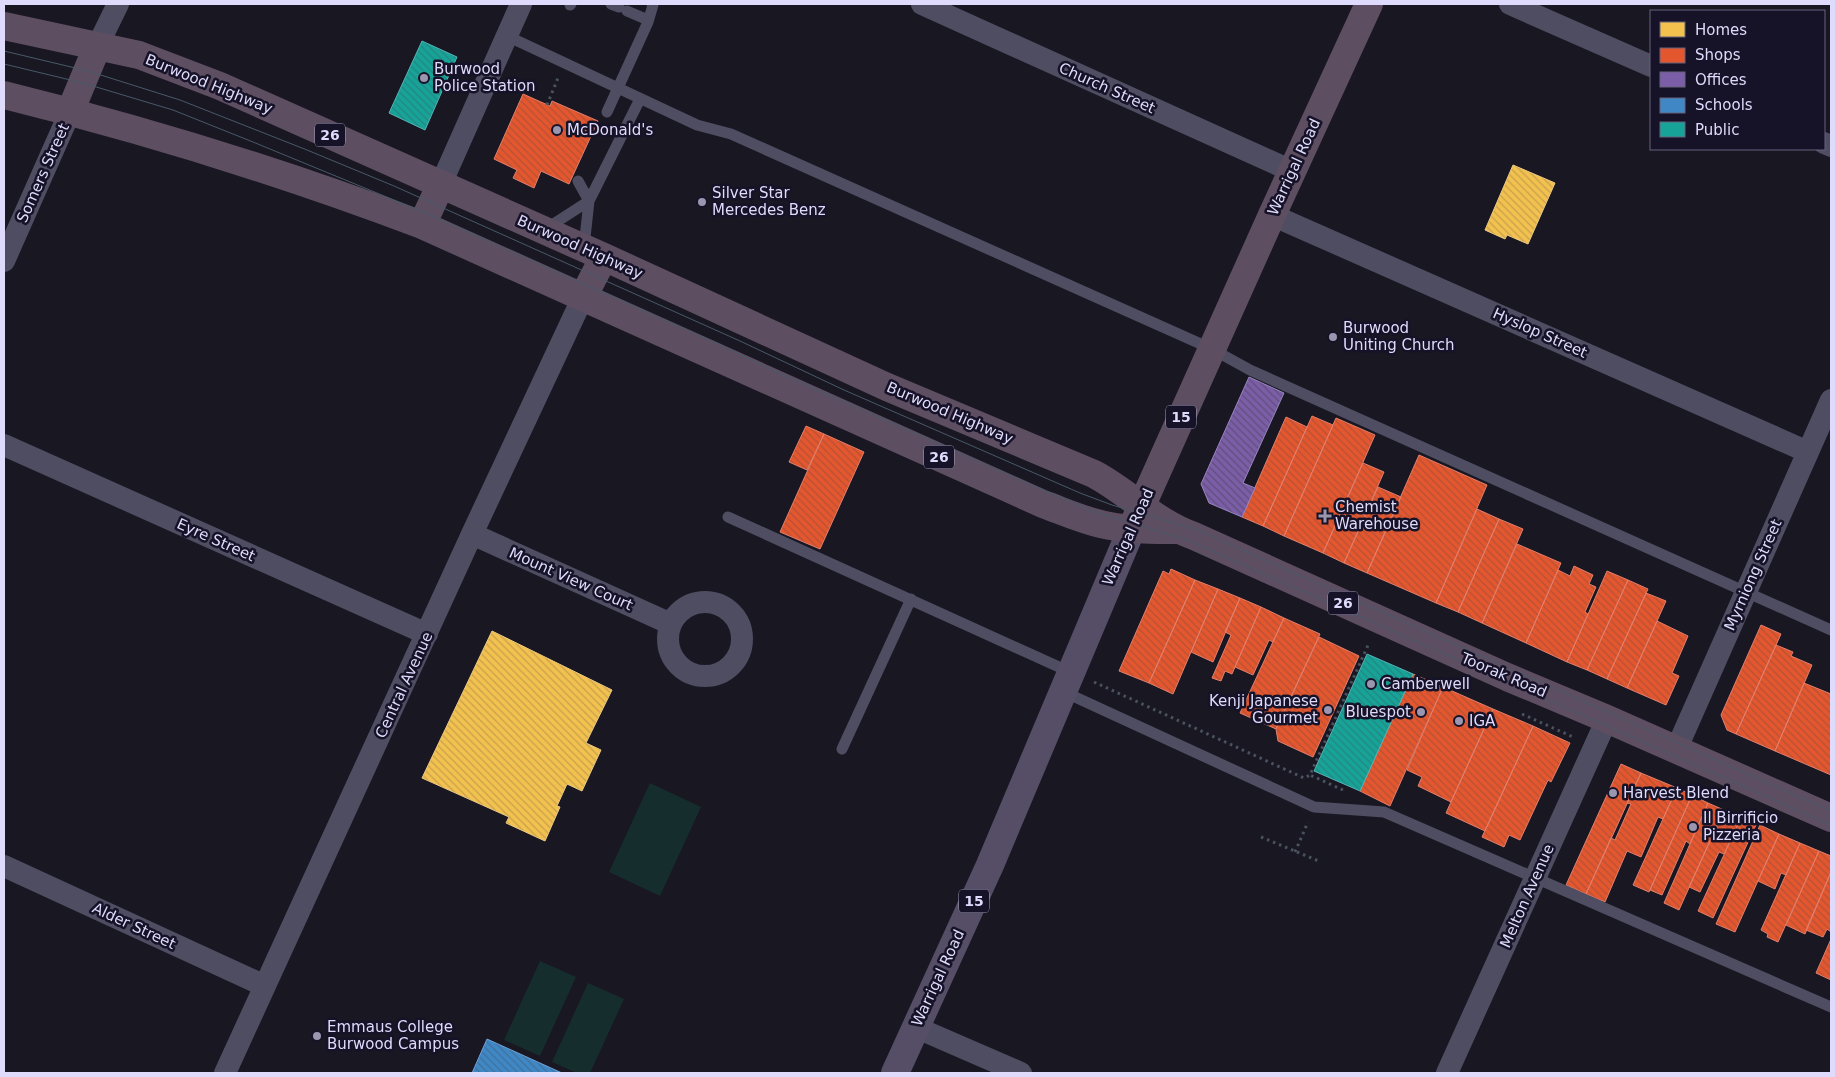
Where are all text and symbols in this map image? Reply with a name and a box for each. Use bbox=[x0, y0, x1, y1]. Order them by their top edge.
legend bbox=[1650, 10, 1825, 150]
text: Homes bbox=[1695, 21, 1747, 39]
text: Shops bbox=[1695, 46, 1741, 64]
street label: Burwood Highway bbox=[143, 50, 275, 118]
street label: Church Street bbox=[1056, 59, 1158, 117]
place label: Burwood Police Station bbox=[434, 60, 536, 95]
text: Offices bbox=[1695, 71, 1747, 89]
marker: Burwood Police Station bbox=[418, 72, 430, 84]
text: Schools bbox=[1695, 96, 1753, 114]
street label: Warrigal Road bbox=[1264, 116, 1324, 218]
street label: Somers Street bbox=[13, 120, 73, 225]
place label: McDonald's bbox=[567, 121, 653, 139]
text: Public bbox=[1695, 121, 1739, 139]
road number: 26 bbox=[315, 124, 345, 146]
marker: McDonald's bbox=[551, 124, 563, 136]
place label: Silver Star Mercedes Benz bbox=[712, 184, 826, 219]
marker: Silver Star Mercedes Benz bbox=[696, 196, 708, 208]
street label: Burwood Highway bbox=[514, 211, 646, 283]
street label: Hyslop Street bbox=[1490, 304, 1590, 362]
place label: Burwood Uniting Church bbox=[1343, 319, 1455, 354]
marker: Burwood Uniting Church bbox=[1327, 331, 1339, 343]
street label: Burwood Highway bbox=[884, 378, 1016, 448]
road number: 15 bbox=[1166, 406, 1196, 428]
road number: 26 bbox=[924, 446, 954, 468]
street label: Warrigal Road bbox=[1099, 486, 1157, 588]
place label: Chemist Warehouse bbox=[1335, 498, 1418, 533]
marker: Chemist Warehouse bbox=[1319, 510, 1331, 522]
street label: Eyre Street bbox=[174, 515, 258, 565]
street label: Myrniong Street bbox=[1720, 516, 1786, 633]
street label: Mount View Court bbox=[506, 544, 636, 614]
road number: 26 bbox=[1328, 592, 1358, 614]
street label: Central Avenue bbox=[372, 629, 436, 741]
street label: Toorak Road bbox=[1457, 648, 1550, 701]
place label: Camberwell bbox=[1381, 675, 1470, 693]
marker: Camberwell bbox=[1365, 678, 1377, 690]
place label: Kenji Japanese Gourmet bbox=[1209, 692, 1318, 727]
place label: Bluespot bbox=[1345, 703, 1411, 721]
marker: Kenji Japanese Gourmet bbox=[1322, 704, 1334, 716]
marker: Bluespot bbox=[1415, 706, 1427, 718]
place label: IGA bbox=[1469, 712, 1496, 730]
marker: IGA bbox=[1453, 715, 1465, 727]
place label: Harvest Blend bbox=[1623, 784, 1729, 802]
marker: Harvest Blend bbox=[1607, 787, 1619, 799]
place label: Il Birrificio Pizzeria bbox=[1703, 809, 1778, 844]
marker: Il Birrificio Pizzeria bbox=[1687, 821, 1699, 833]
street label: Melton Avenue bbox=[1496, 841, 1558, 951]
road number: 15 bbox=[959, 889, 989, 912]
street label: Alder Street bbox=[90, 899, 179, 953]
street label: Warrigal Road bbox=[908, 927, 968, 1029]
place label: Emmaus College Burwood Campus bbox=[327, 1018, 459, 1053]
marker: Emmaus College Burwood Campus bbox=[311, 1030, 323, 1042]

